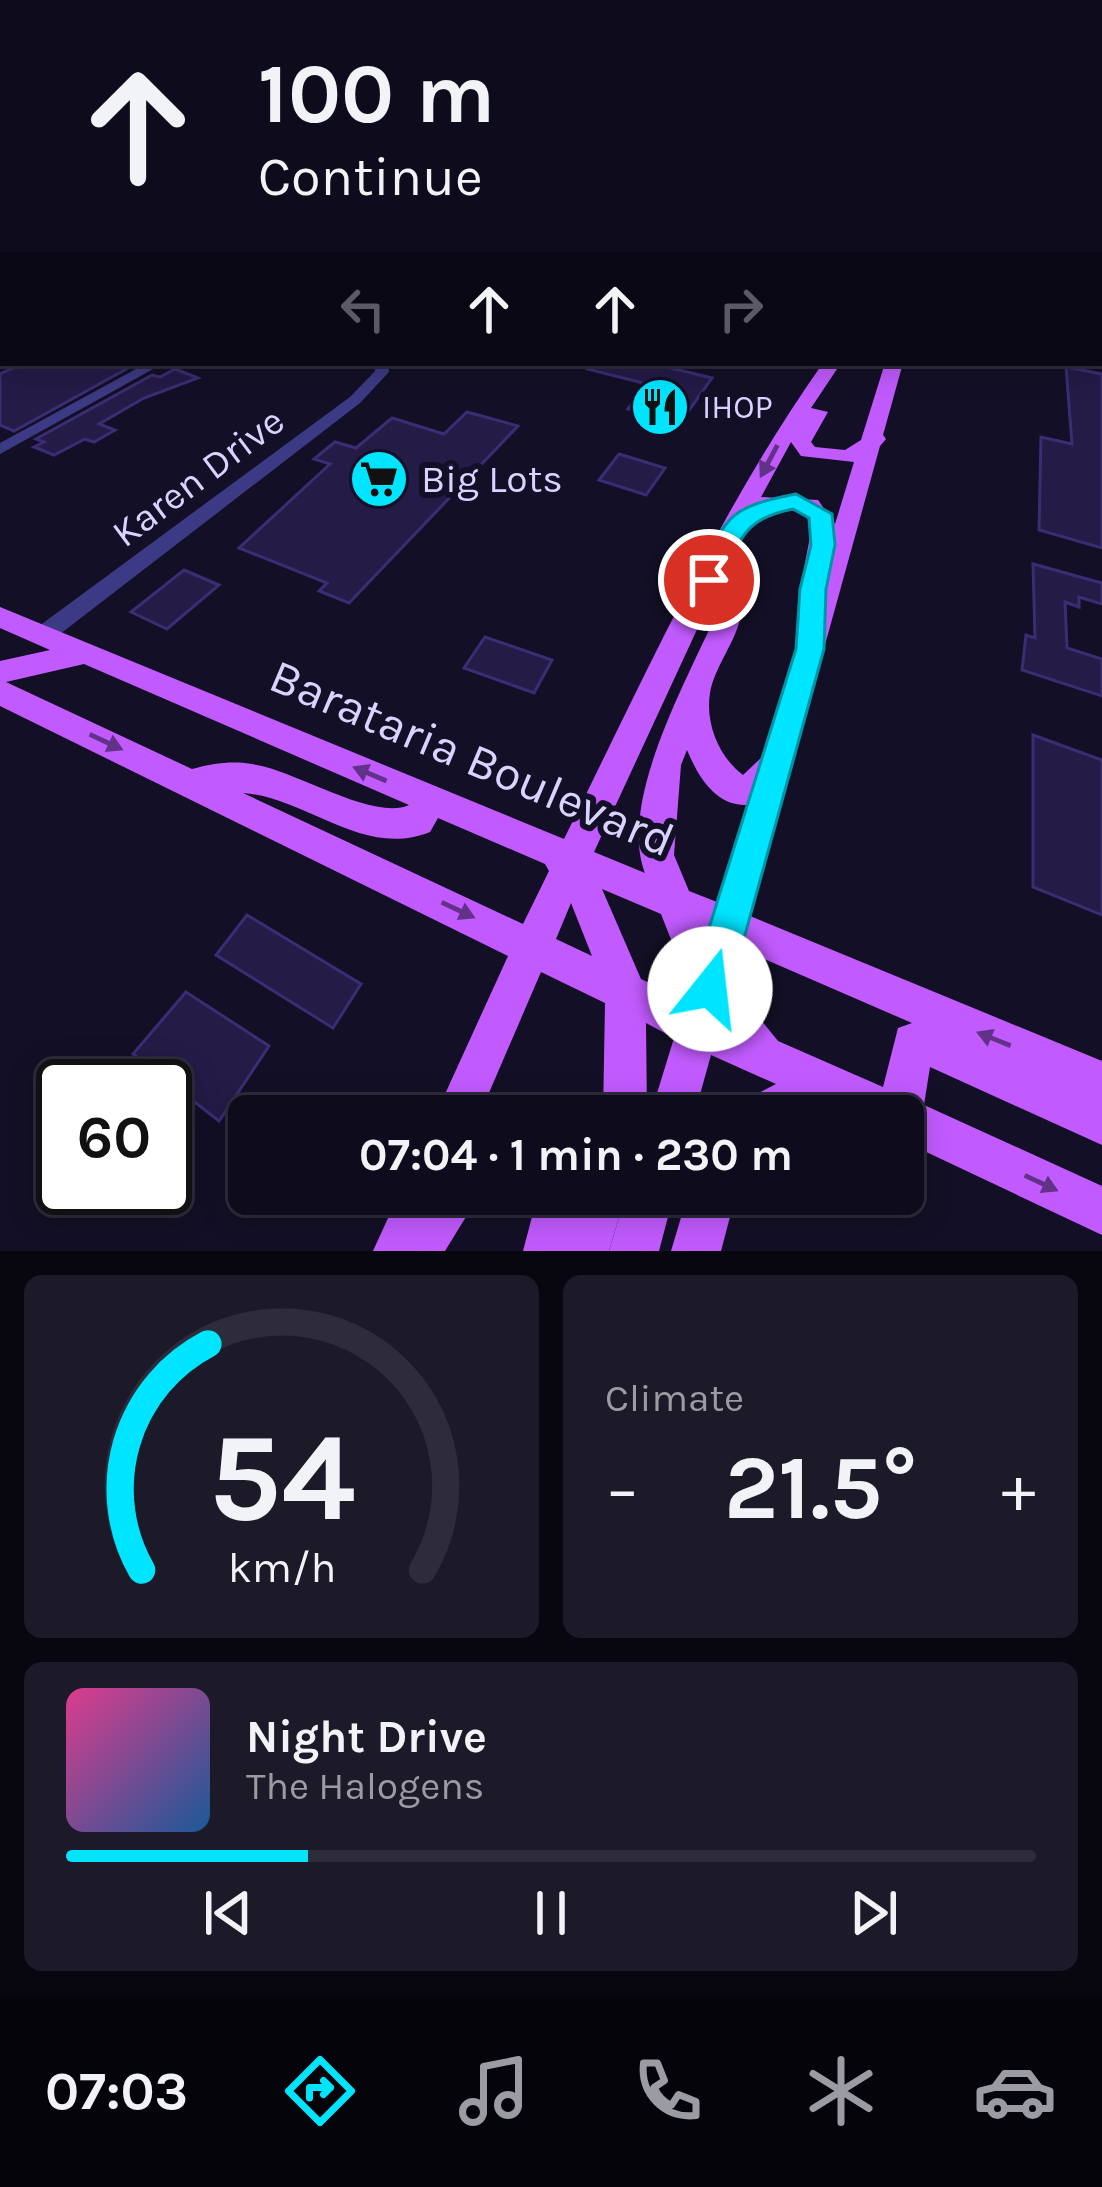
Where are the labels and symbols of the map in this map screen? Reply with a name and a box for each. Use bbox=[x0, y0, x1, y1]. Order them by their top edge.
restaurant icon: IHOP bbox=[629, 376, 691, 438]
place label: IHOP bbox=[702, 388, 773, 426]
street label: Karen Drive bbox=[103, 397, 293, 557]
one-way arrow bbox=[759, 444, 780, 479]
supermarket icon: Big Lots bbox=[348, 448, 410, 510]
place label: Big Lots bbox=[421, 456, 563, 502]
pin bbox=[658, 529, 760, 631]
street label: Barataria Boulevard bbox=[262, 648, 682, 868]
one-way arrow bbox=[89, 732, 124, 752]
one-way arrow bbox=[352, 764, 388, 783]
one-way arrow bbox=[441, 900, 476, 920]
position arrow bbox=[647, 926, 773, 1052]
one-way arrow bbox=[975, 1029, 1011, 1048]
speed limit sign: 60 bbox=[36, 1059, 192, 1215]
one-way arrow bbox=[1024, 1173, 1059, 1193]

